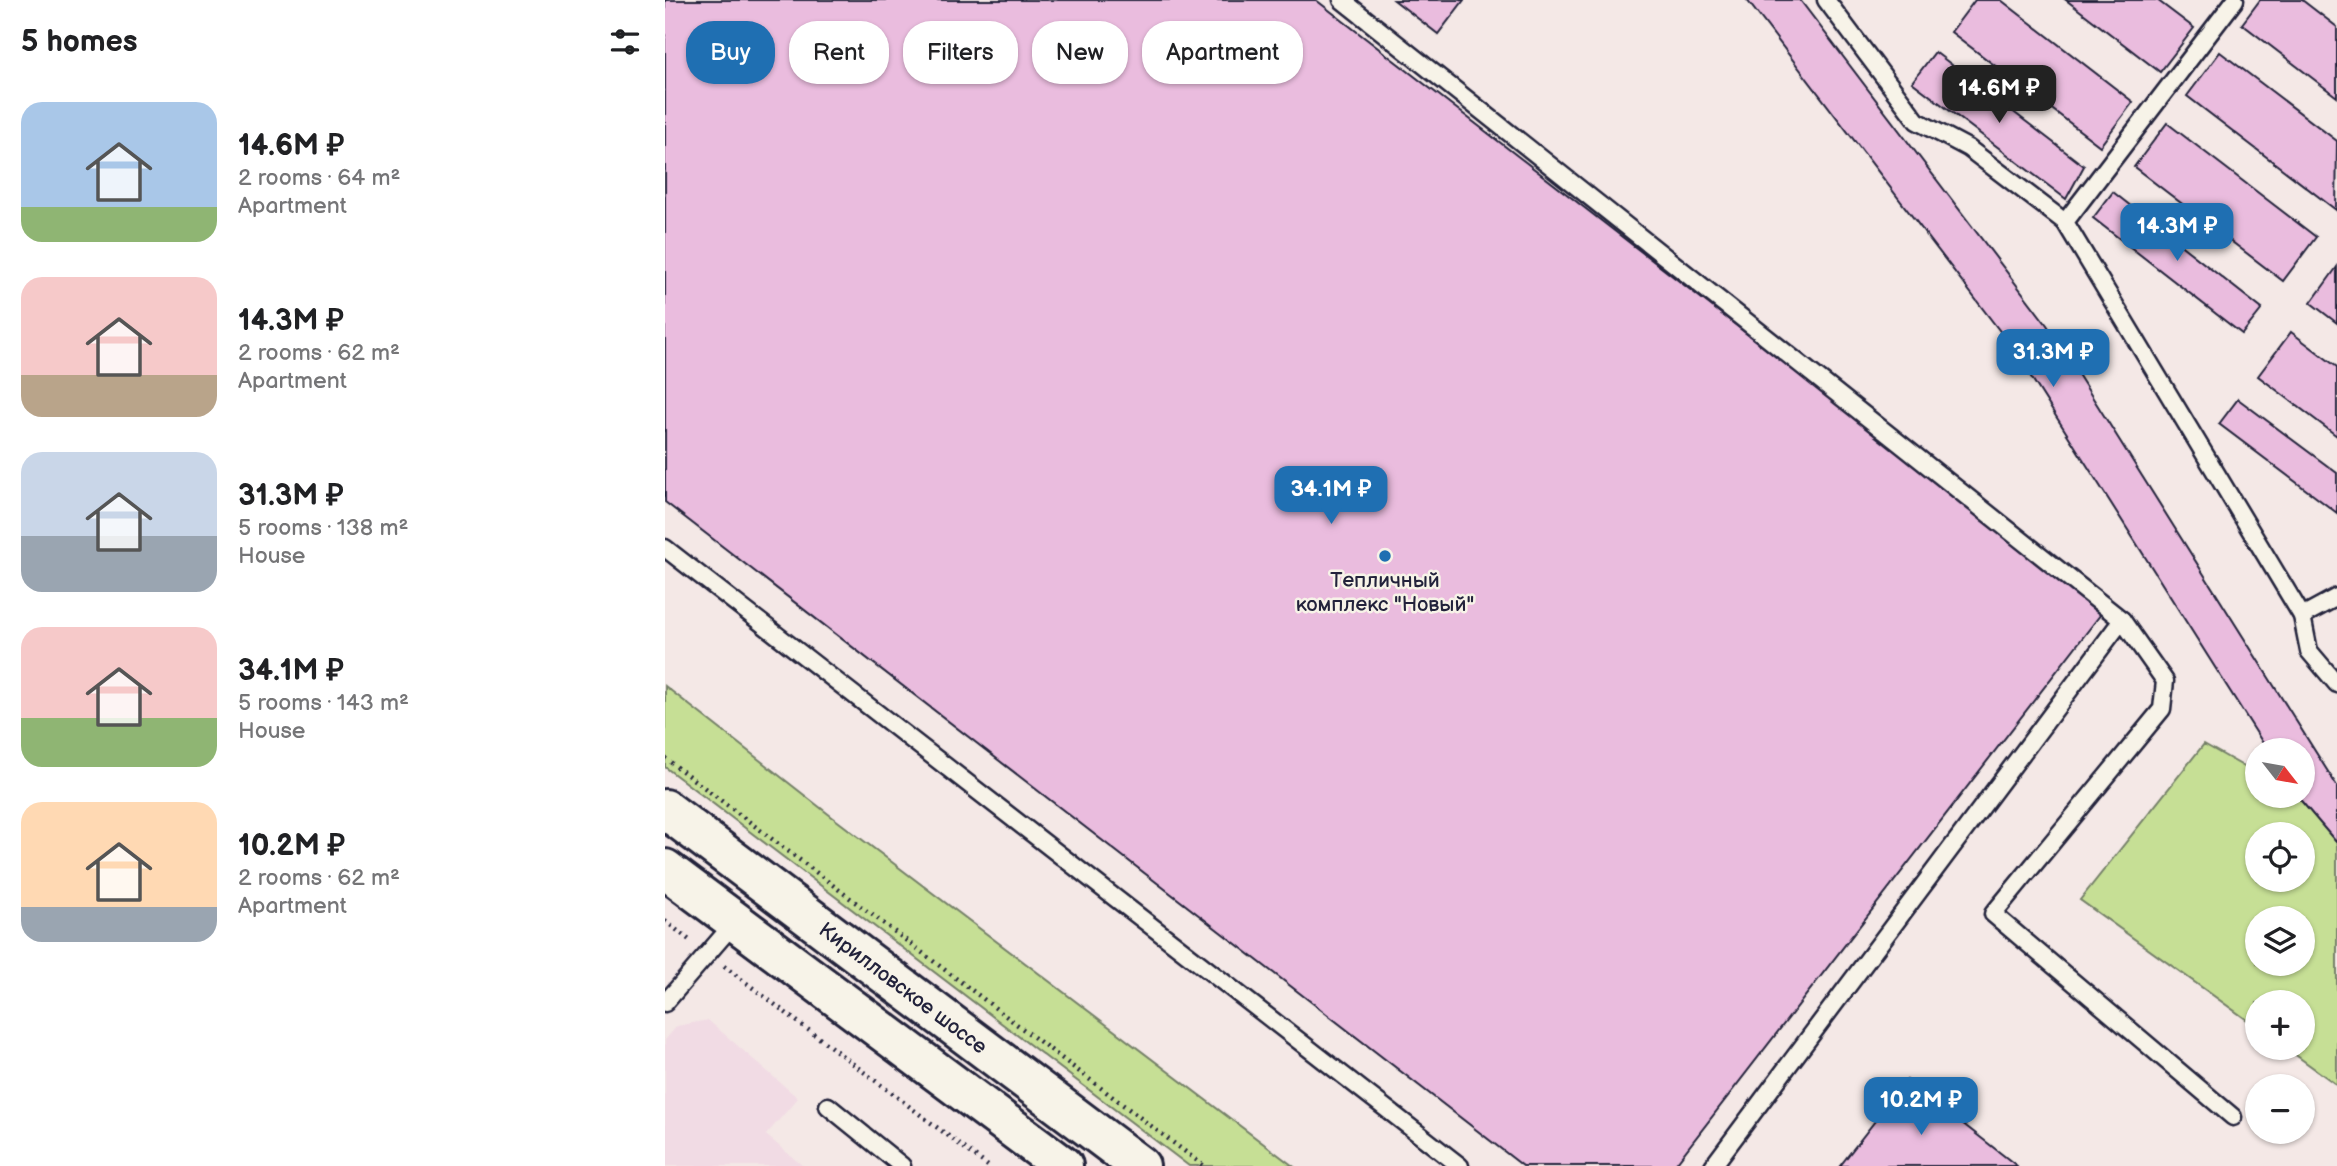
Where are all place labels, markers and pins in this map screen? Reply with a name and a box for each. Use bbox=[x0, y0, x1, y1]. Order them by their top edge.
pin: 14.6M ₽ bbox=[1934, 66, 2064, 125]
pin: 14.3M ₽ bbox=[2112, 204, 2242, 263]
pin: 31.3M ₽ bbox=[1988, 330, 2118, 389]
pin: 34.1M ₽ bbox=[1266, 466, 1396, 526]
marker: Тепличный комплекс "Новый" bbox=[1377, 548, 1393, 564]
place label: Тепличный комплекс "Новый" bbox=[1296, 568, 1474, 617]
pin: 10.2M ₽ bbox=[1856, 1078, 1986, 1137]

